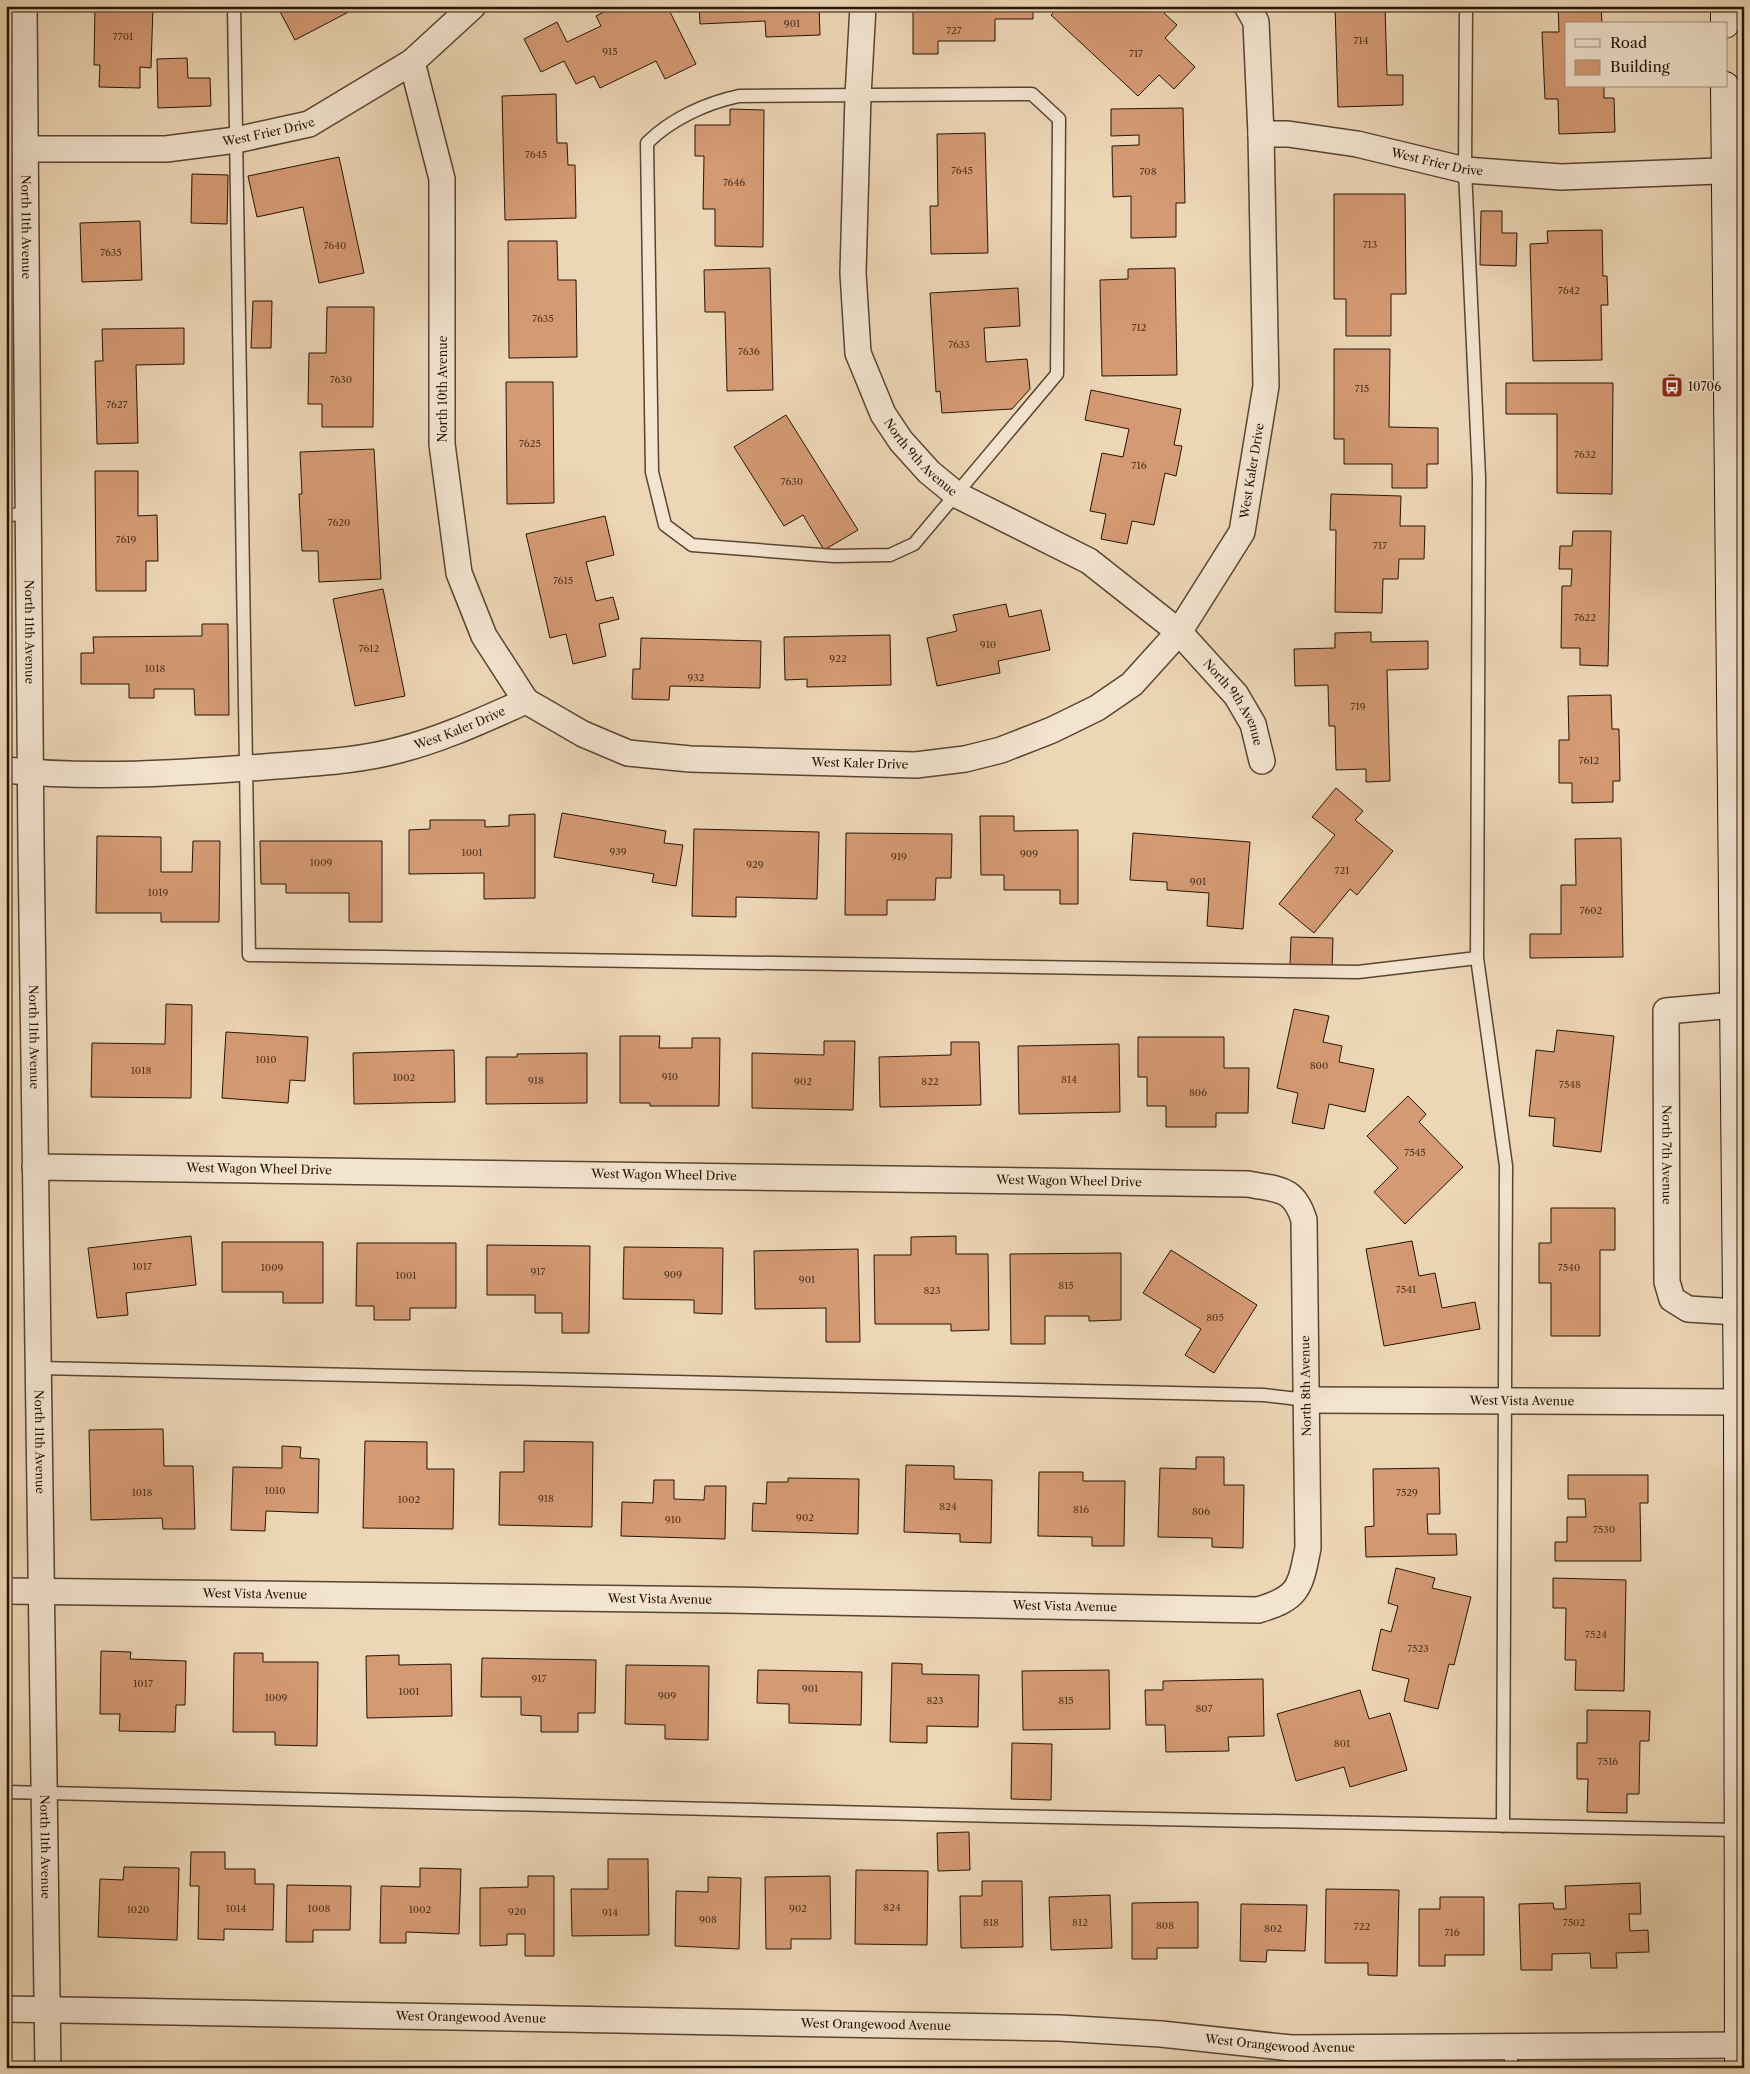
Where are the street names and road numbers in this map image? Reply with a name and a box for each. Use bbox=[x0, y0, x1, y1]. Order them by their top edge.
street label: West Frier Drive bbox=[221, 114, 318, 149]
street label: West Frier Drive bbox=[1389, 144, 1484, 178]
street label: North 11th Avenue bbox=[18, 175, 34, 279]
street label: North 10th Avenue bbox=[435, 335, 450, 442]
street label: North 9th Avenue bbox=[881, 415, 961, 499]
street label: West Kaler Drive bbox=[1236, 422, 1267, 521]
street label: North 11th Avenue bbox=[22, 580, 38, 684]
street label: North 9th Avenue bbox=[1200, 656, 1266, 747]
street label: West Kaler Drive bbox=[411, 703, 508, 753]
street label: West Kaler Drive bbox=[810, 754, 909, 772]
street label: North 11th Avenue bbox=[26, 985, 42, 1089]
street label: North 7th Avenue bbox=[1659, 1105, 1675, 1205]
street label: West Wagon Wheel Drive bbox=[185, 1160, 332, 1177]
street label: West Wagon Wheel Drive bbox=[590, 1166, 737, 1183]
street label: West Wagon Wheel Drive bbox=[995, 1172, 1142, 1189]
street label: North 8th Avenue bbox=[1297, 1335, 1314, 1437]
street label: North 11th Avenue bbox=[32, 1390, 48, 1494]
street label: West Vista Avenue bbox=[1469, 1393, 1574, 1408]
street label: West Vista Avenue bbox=[202, 1585, 308, 1602]
street label: West Vista Avenue bbox=[607, 1590, 712, 1607]
street label: West Vista Avenue bbox=[1012, 1597, 1117, 1614]
street label: North 11th Avenue bbox=[37, 1795, 54, 1899]
street label: West Orangewood Avenue bbox=[395, 2008, 546, 2026]
street label: West Orangewood Avenue bbox=[800, 2015, 951, 2033]
street label: West Orangewood Avenue bbox=[1204, 2031, 1355, 2055]

